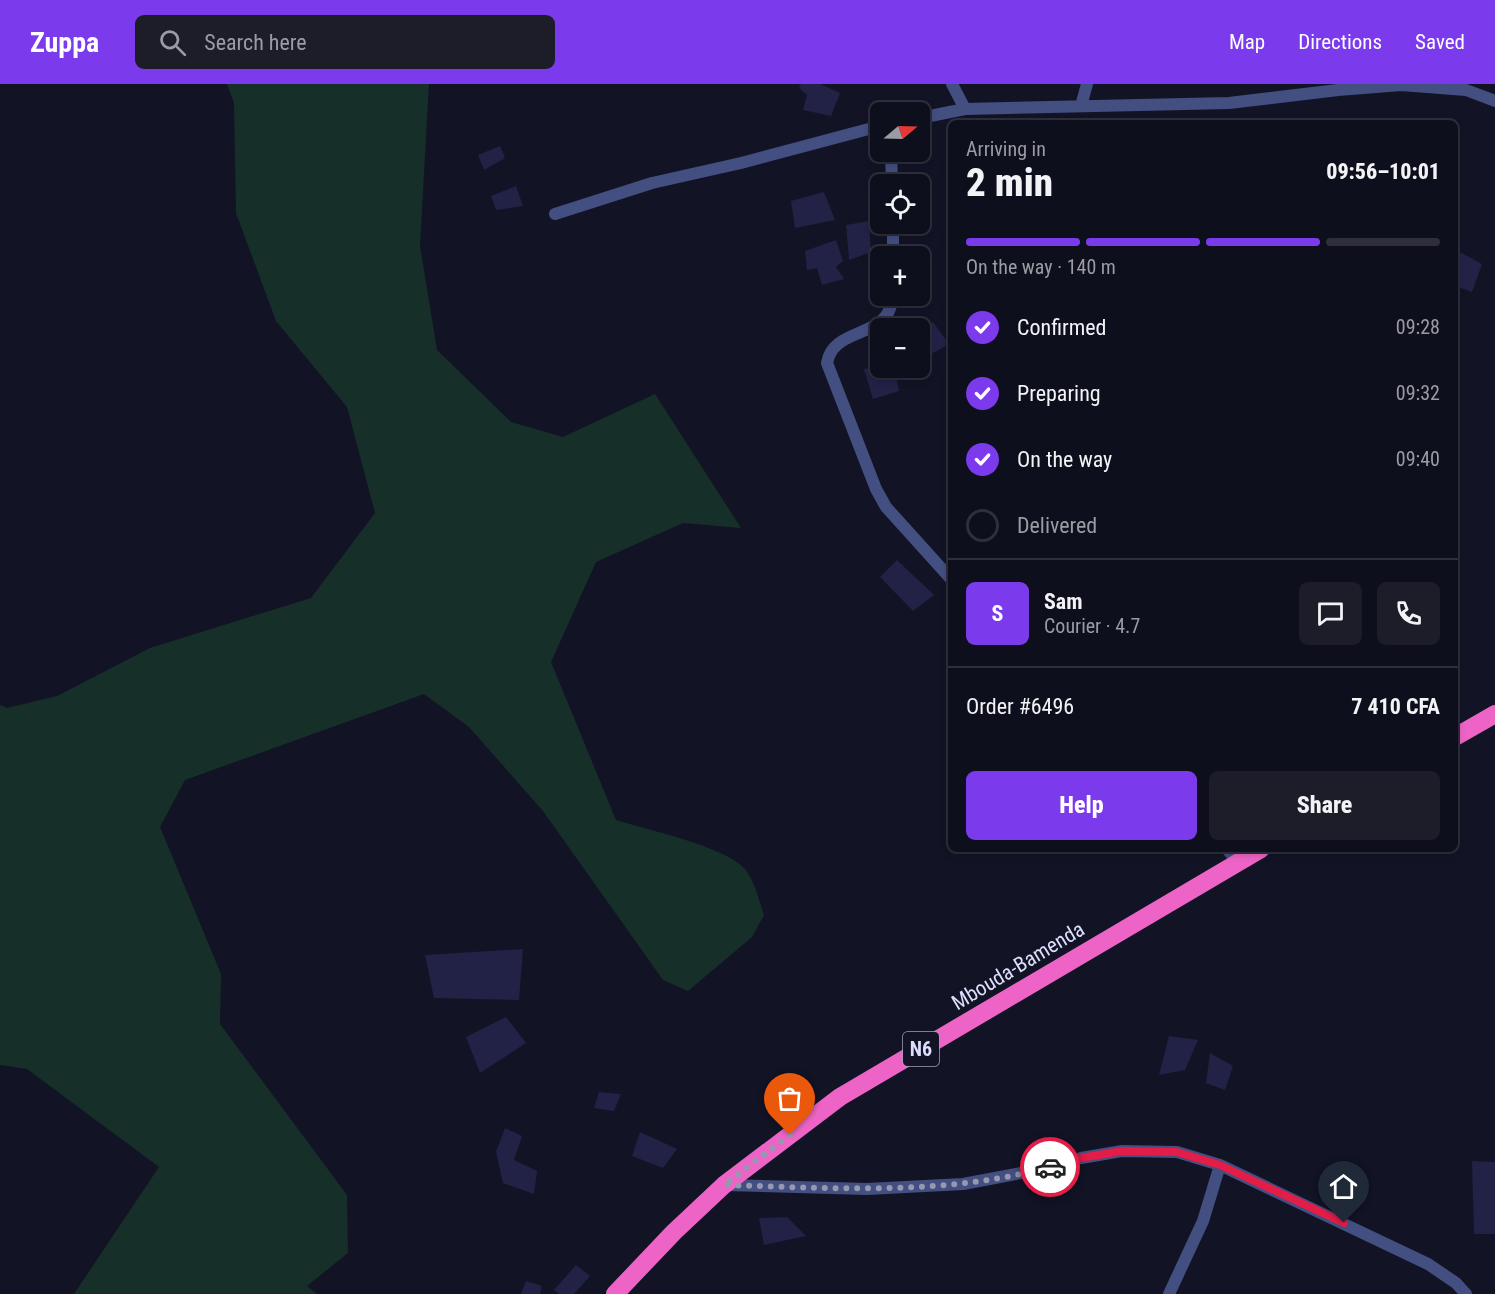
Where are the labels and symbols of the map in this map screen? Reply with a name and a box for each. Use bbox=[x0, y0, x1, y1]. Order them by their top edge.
north arrow bbox=[870, 102, 930, 162]
street label: Mbouda-Bamenda bbox=[947, 917, 1089, 1015]
road number: N6 bbox=[903, 1032, 939, 1066]
pin bbox=[764, 1073, 815, 1135]
courier bbox=[1020, 1137, 1080, 1197]
pin bbox=[1318, 1161, 1369, 1223]

